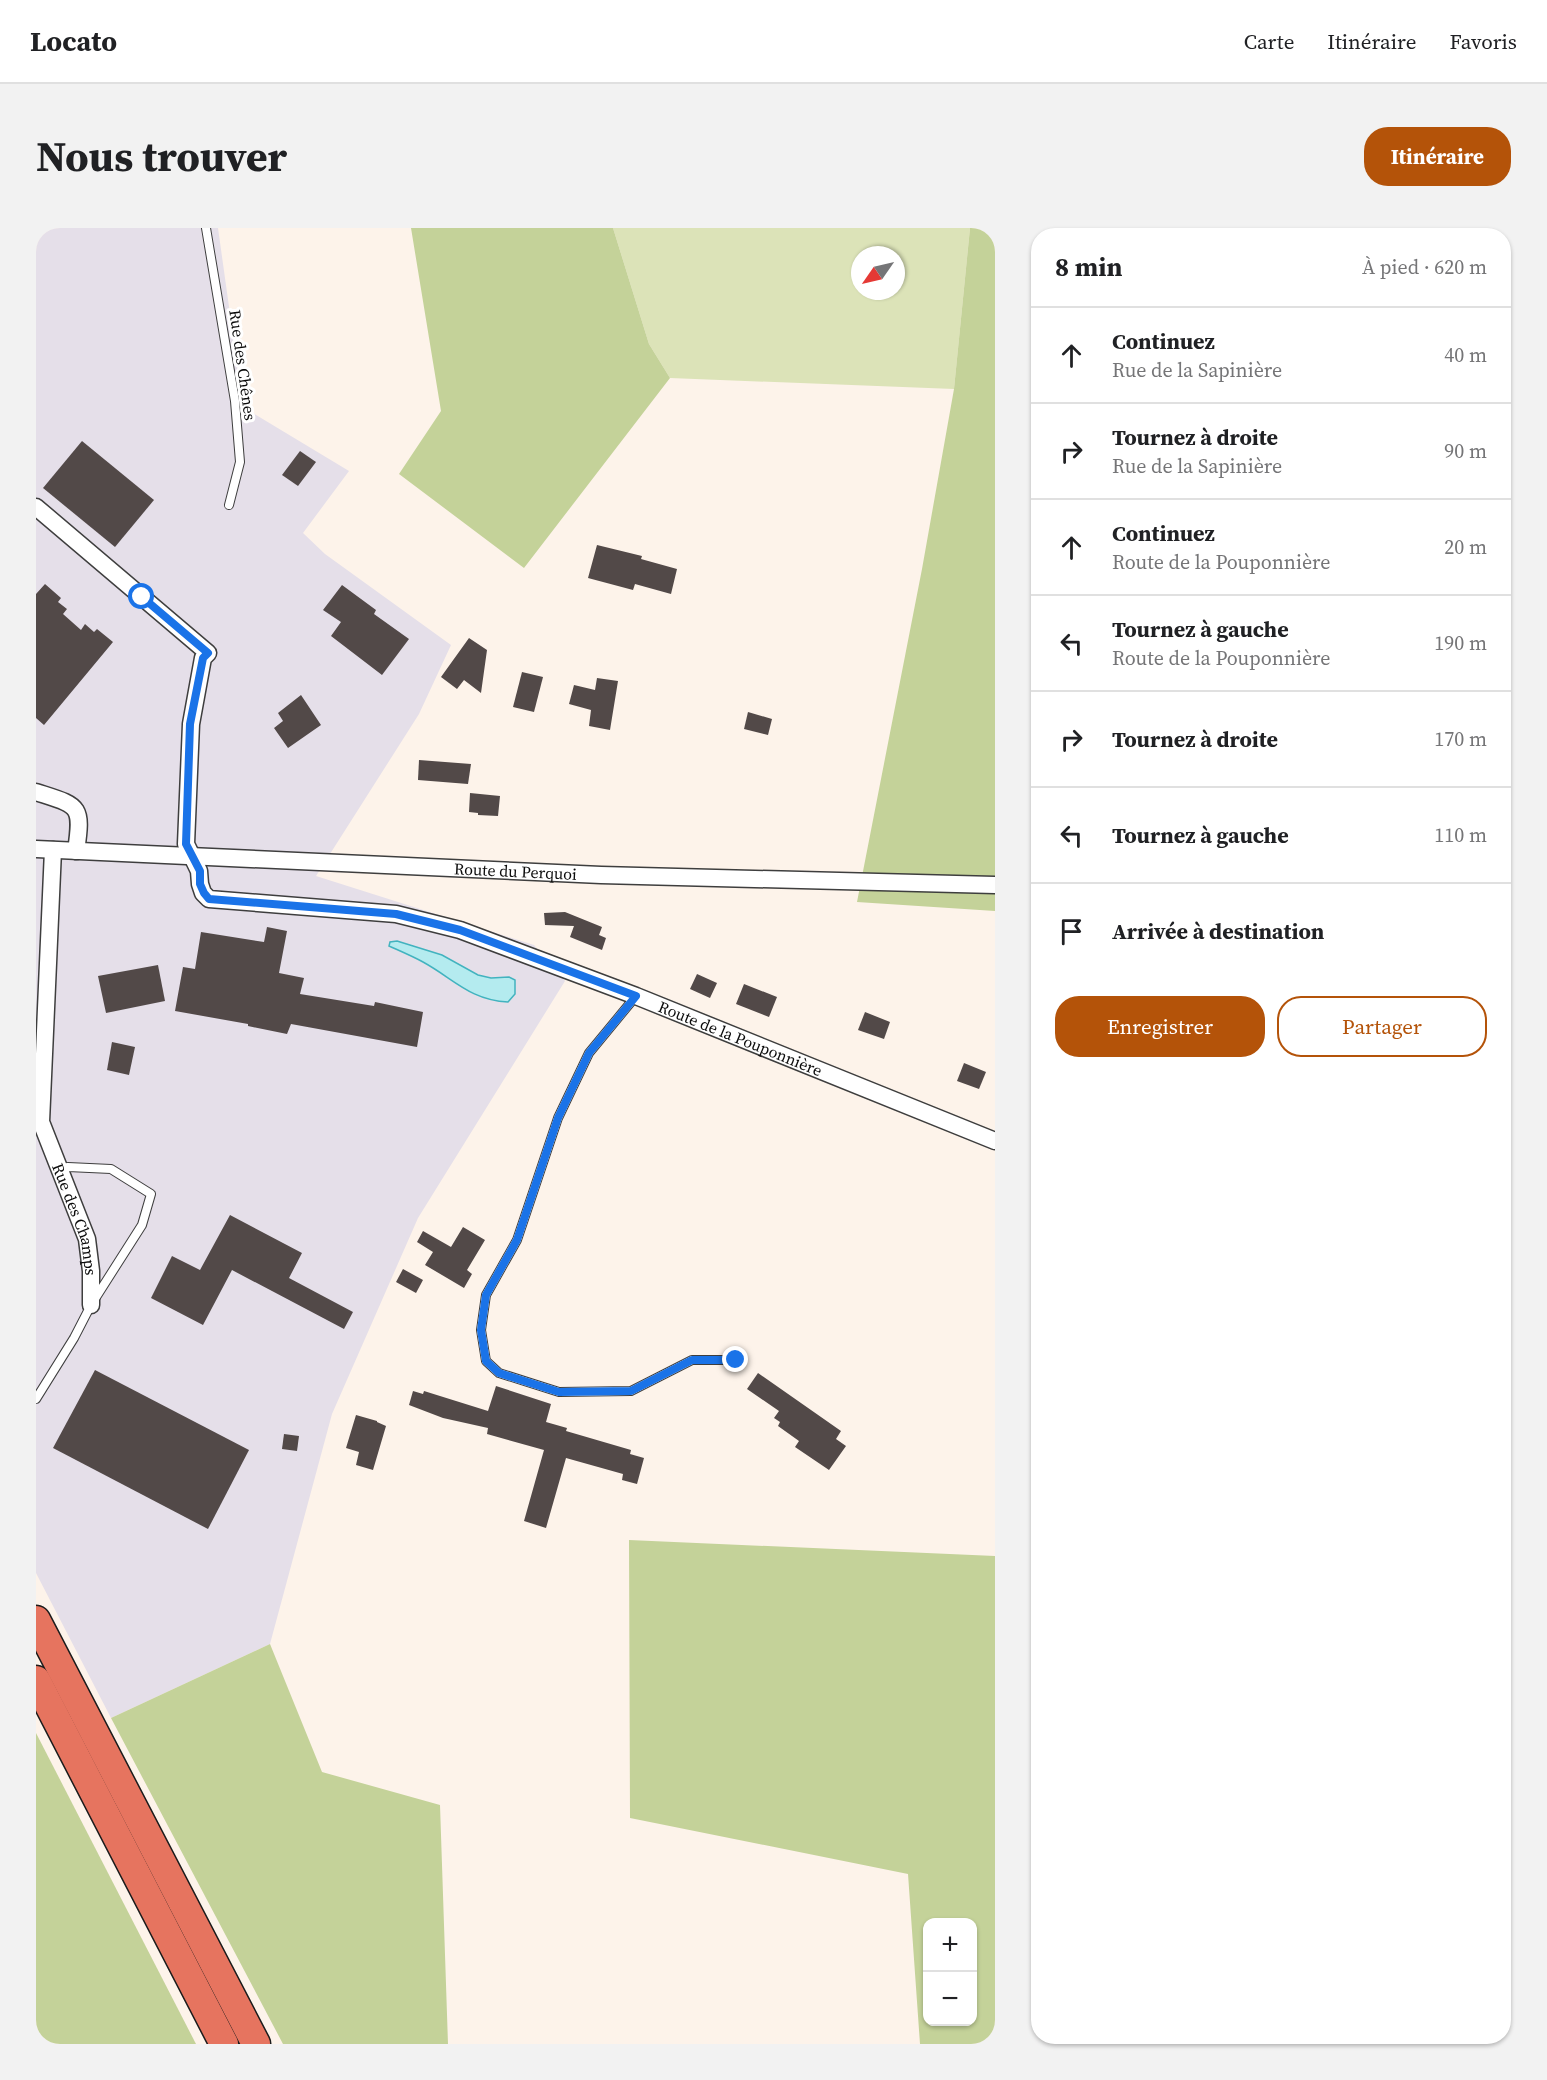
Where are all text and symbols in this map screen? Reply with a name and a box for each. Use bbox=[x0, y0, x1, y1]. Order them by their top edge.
text: Locato bbox=[30, 22, 117, 60]
text: Carte bbox=[1244, 27, 1294, 56]
text: Itinéraire bbox=[1327, 27, 1416, 56]
text: Favoris bbox=[1449, 27, 1517, 56]
text: Nous trouver bbox=[36, 127, 287, 185]
button: Itinéraire bbox=[1364, 127, 1511, 186]
north arrow bbox=[851, 246, 905, 300]
text: 8 min bbox=[1055, 249, 1122, 285]
text: À pied · 620 m bbox=[1362, 253, 1487, 281]
street label: Rue des Chênes bbox=[224, 308, 262, 422]
text: Continuez bbox=[1112, 326, 1215, 356]
icon: ahead bbox=[1055, 339, 1088, 372]
text: 40 m bbox=[1444, 341, 1487, 369]
text: Rue de la Sapinière bbox=[1112, 356, 1282, 384]
text: Tournez à droite bbox=[1112, 422, 1278, 452]
icon: right bbox=[1055, 435, 1088, 468]
text: 90 m bbox=[1444, 437, 1487, 465]
text: Rue de la Sapinière bbox=[1112, 452, 1282, 480]
text: Continuez bbox=[1112, 518, 1215, 548]
icon: ahead bbox=[1055, 531, 1088, 564]
text: 20 m bbox=[1444, 533, 1487, 561]
text: Route de la Pouponnière bbox=[1112, 548, 1331, 576]
route start bbox=[128, 583, 154, 609]
text: Tournez à gauche bbox=[1112, 614, 1289, 644]
icon: left bbox=[1055, 627, 1088, 660]
text: 190 m bbox=[1434, 629, 1487, 657]
text: Route de la Pouponnière bbox=[1112, 644, 1331, 672]
icon: right bbox=[1055, 723, 1088, 756]
text: Tournez à droite bbox=[1112, 724, 1278, 754]
text: 170 m bbox=[1434, 725, 1487, 753]
icon: left bbox=[1055, 819, 1088, 852]
text: Tournez à gauche bbox=[1112, 820, 1289, 850]
text: 110 m bbox=[1434, 821, 1487, 849]
street label: Route du Perquoi bbox=[454, 857, 578, 885]
icon: arrive bbox=[1055, 915, 1088, 948]
text: Arrivée à destination bbox=[1112, 916, 1324, 946]
street label: Route de la Pouponnière bbox=[655, 995, 826, 1081]
button: Enregistrer bbox=[1055, 996, 1265, 1057]
button: Partager bbox=[1277, 996, 1487, 1057]
street label: Rue des Champs bbox=[47, 1160, 102, 1276]
route end bbox=[722, 1346, 748, 1372]
map controls bbox=[923, 1918, 977, 2026]
button: + bbox=[923, 1918, 977, 1972]
button: − bbox=[923, 1972, 977, 2026]

